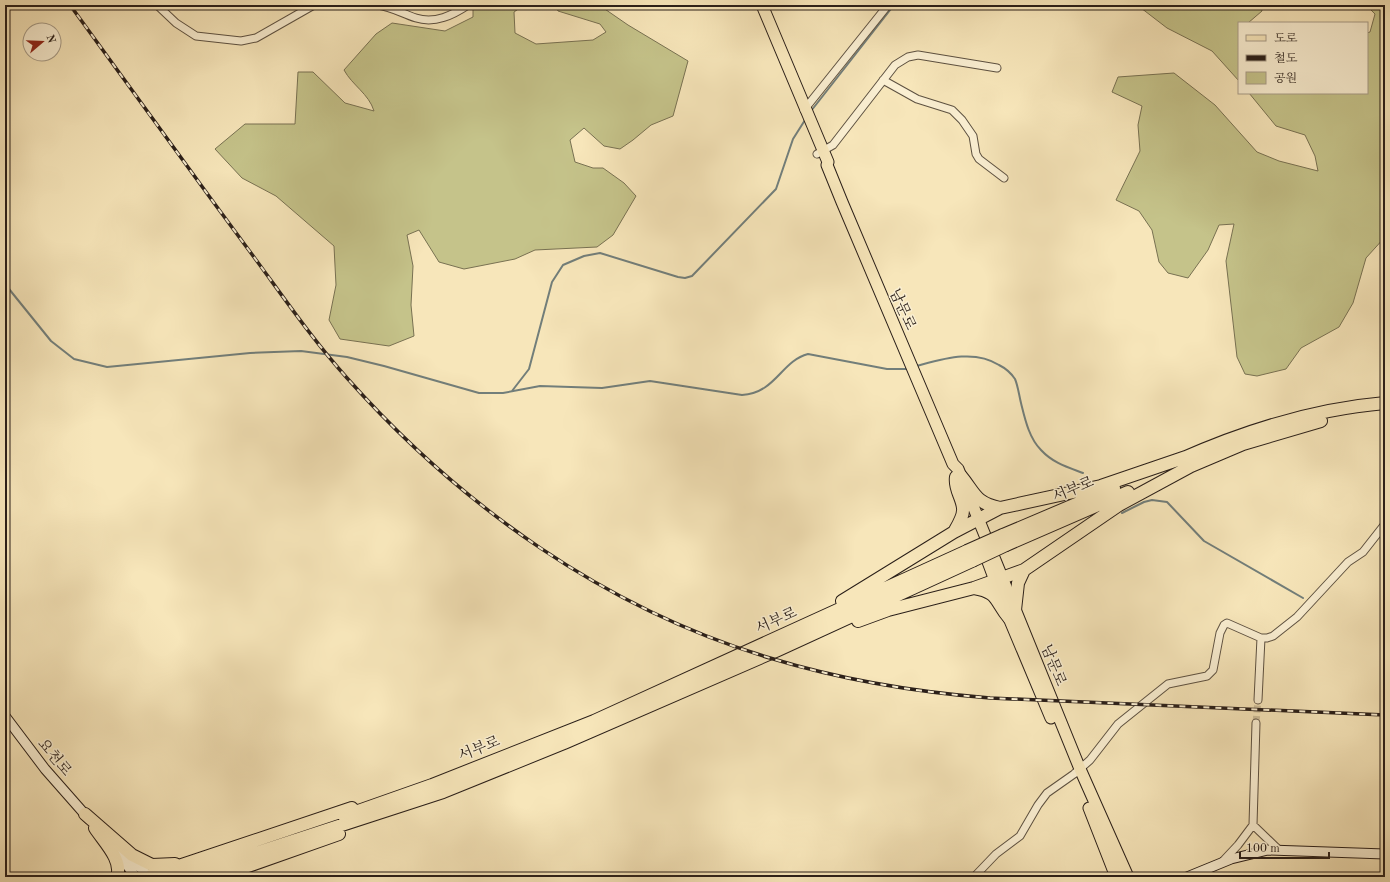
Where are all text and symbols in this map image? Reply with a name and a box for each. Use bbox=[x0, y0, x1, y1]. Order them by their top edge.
north arrow bbox=[22, 22, 62, 62]
legend bbox=[1238, 22, 1368, 94]
text: 도로 bbox=[1274, 32, 1298, 45]
text: N bbox=[43, 33, 57, 46]
text: 철도 bbox=[1274, 52, 1298, 65]
text: 공원 bbox=[1274, 72, 1297, 85]
street label: 남문로 bbox=[886, 286, 919, 333]
street label: 서부로 bbox=[1050, 473, 1097, 506]
street label: 서부로 bbox=[753, 604, 800, 637]
street label: 남문로 bbox=[1038, 642, 1070, 689]
street label: 서부로 bbox=[456, 732, 503, 764]
street label: 요천로 bbox=[34, 735, 75, 780]
scale bar bbox=[1240, 834, 1329, 860]
text: 100 m bbox=[1246, 843, 1280, 855]

